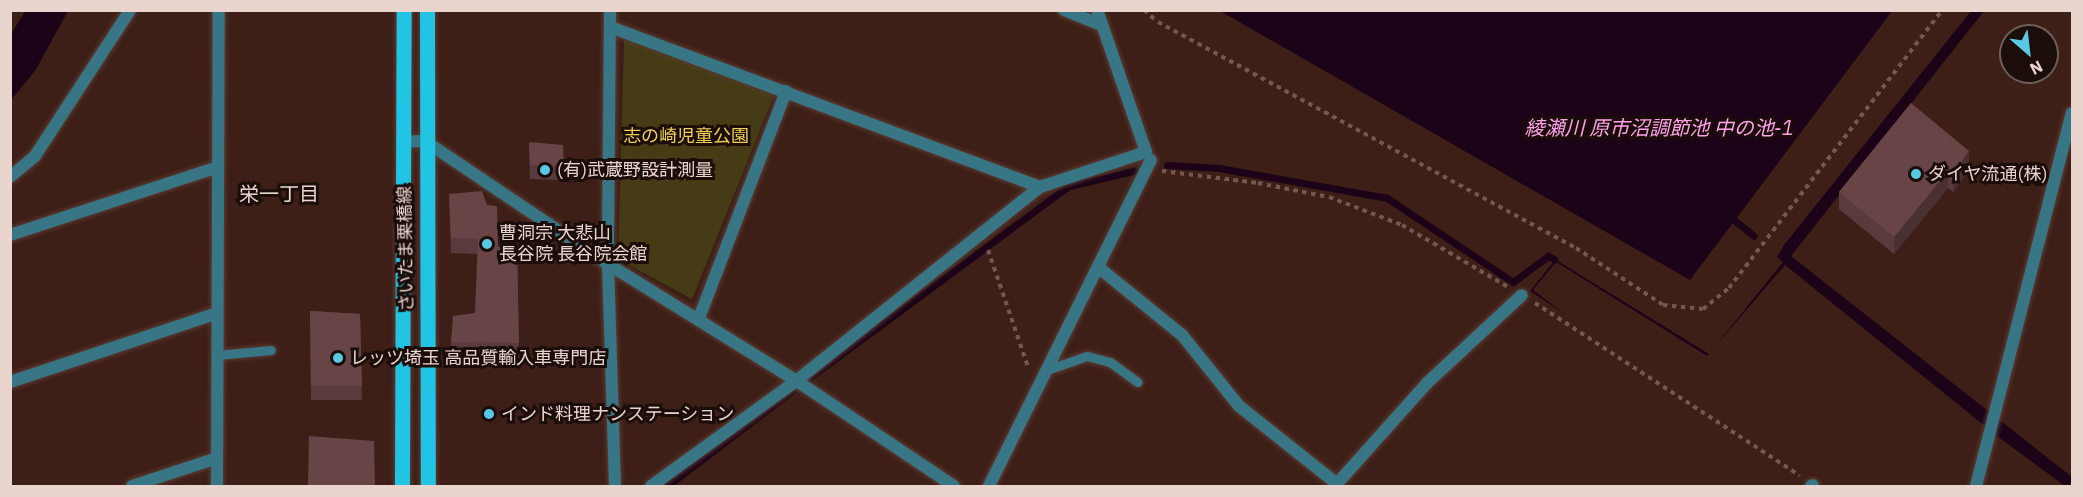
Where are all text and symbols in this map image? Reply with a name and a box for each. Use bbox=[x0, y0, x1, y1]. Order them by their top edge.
north arrow bbox=[1999, 24, 2059, 84]
text: N bbox=[2027, 57, 2046, 80]
water label: 綾瀬川 原市沼調節池 中の池-1 bbox=[1524, 115, 1794, 139]
park label: 志の崎児童公園 bbox=[623, 125, 749, 147]
place label: (有)武蔵野設計測量 bbox=[557, 159, 713, 181]
marker: (有)武蔵野設計測量 bbox=[538, 163, 552, 177]
place label: ダイヤ流通(株) bbox=[1928, 163, 2048, 185]
marker: ダイヤ流通(株) bbox=[1909, 167, 1923, 181]
district label: 栄一丁目 bbox=[239, 181, 319, 205]
street label: さいたま栗橋線 bbox=[394, 186, 418, 312]
place label: 曹洞宗 大悲山 長谷院 長谷院会館 bbox=[499, 223, 647, 266]
marker: 曹洞宗 大悲山 長谷院 長谷院会館 bbox=[480, 237, 494, 251]
place label: レッツ埼玉 高品質輸入車専門店 bbox=[350, 347, 606, 369]
marker: レッツ埼玉 高品質輸入車専門店 bbox=[331, 351, 345, 365]
place label: インド料理ナンステーション bbox=[501, 403, 735, 425]
marker: インド料理ナンステーション bbox=[482, 407, 496, 421]

